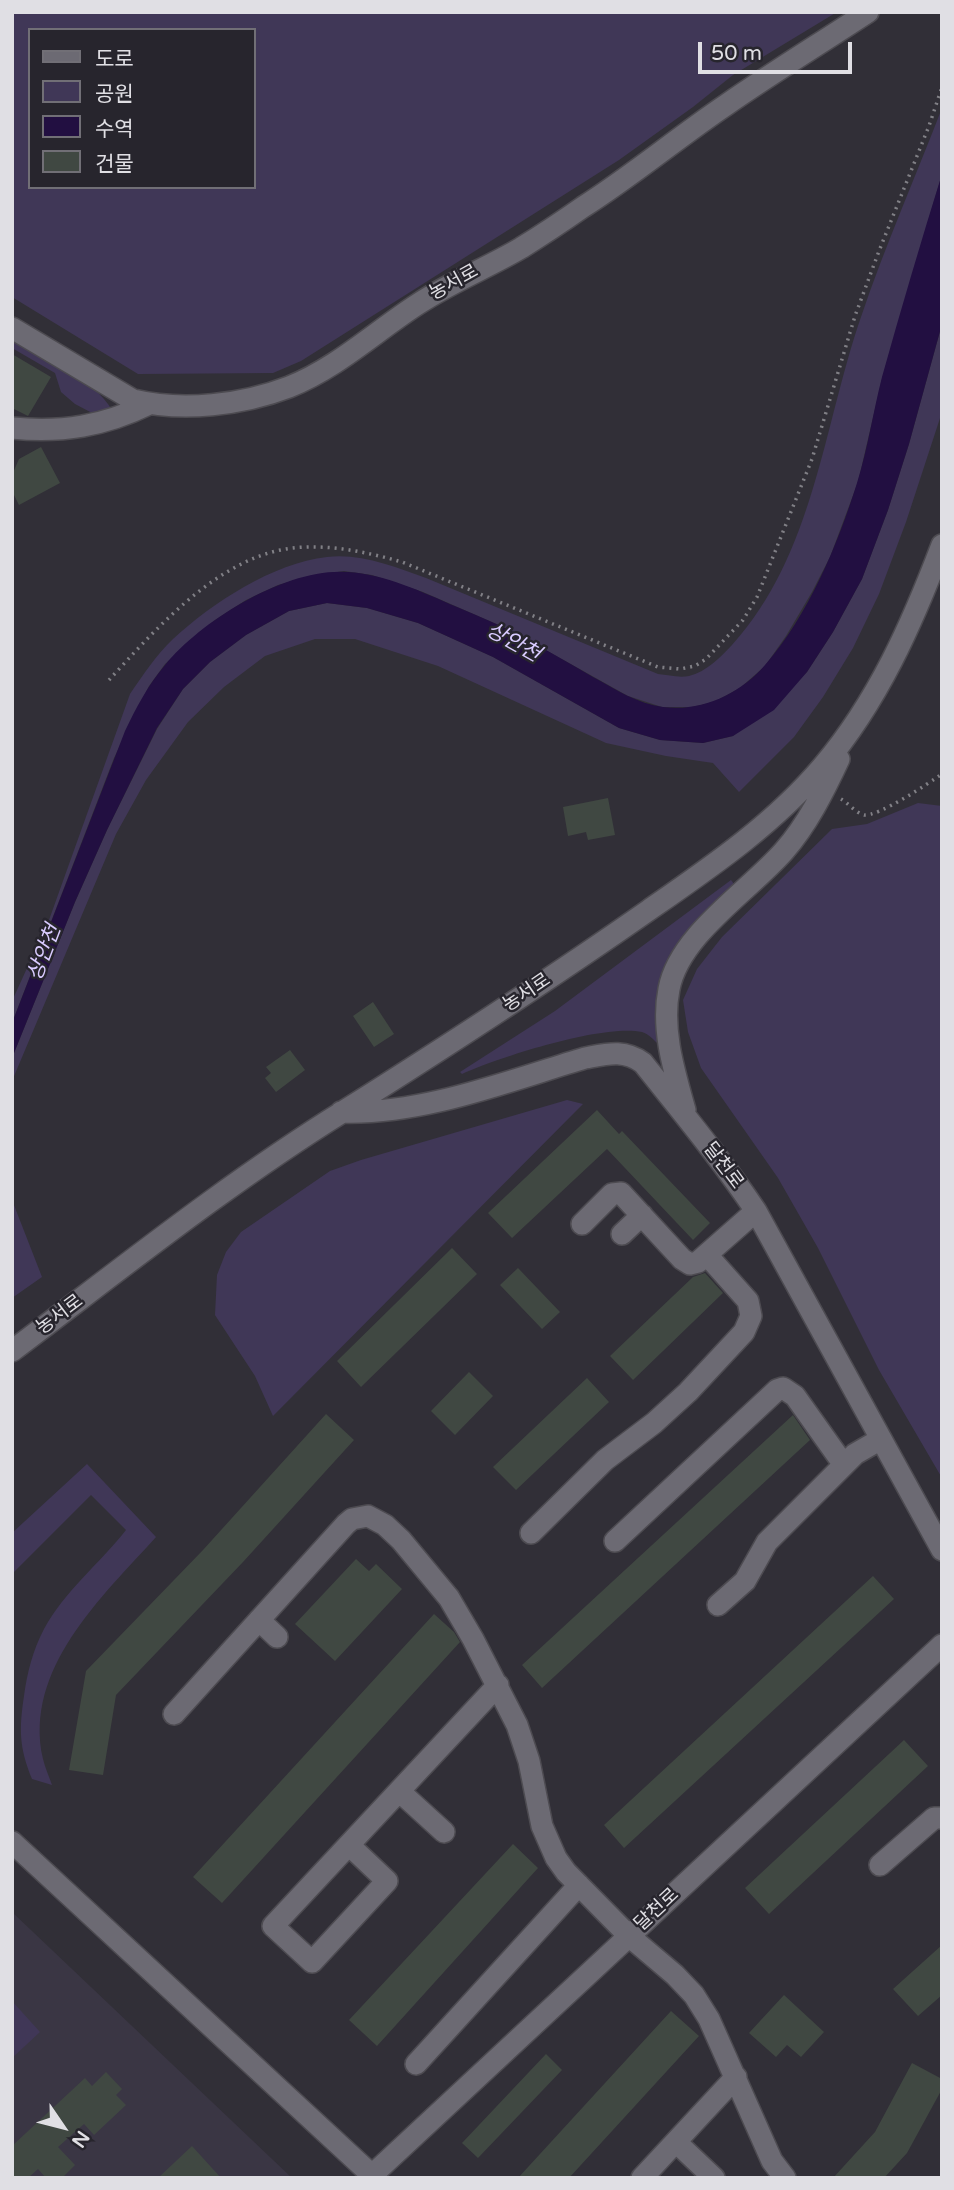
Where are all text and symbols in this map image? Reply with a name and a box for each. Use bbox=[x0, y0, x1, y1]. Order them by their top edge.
legend bbox=[28, 28, 256, 189]
scale bar bbox=[702, 28, 856, 72]
text: 50 m bbox=[711, 41, 762, 66]
text: 도로 bbox=[95, 47, 134, 72]
text: 공원 bbox=[95, 82, 134, 107]
text: 수역 bbox=[95, 117, 134, 142]
text: 건물 bbox=[95, 152, 134, 177]
street label: 농서로 bbox=[426, 260, 482, 306]
water label: 상안천 bbox=[482, 618, 544, 668]
water label: 상안천 bbox=[23, 921, 67, 985]
street label: 농서로 bbox=[499, 969, 555, 1017]
street label: 달천로 bbox=[698, 1138, 748, 1194]
street label: 농서로 bbox=[32, 1290, 88, 1340]
street label: 달천로 bbox=[630, 1884, 684, 1936]
north arrow bbox=[28, 2092, 98, 2162]
text: N bbox=[67, 2126, 94, 2152]

